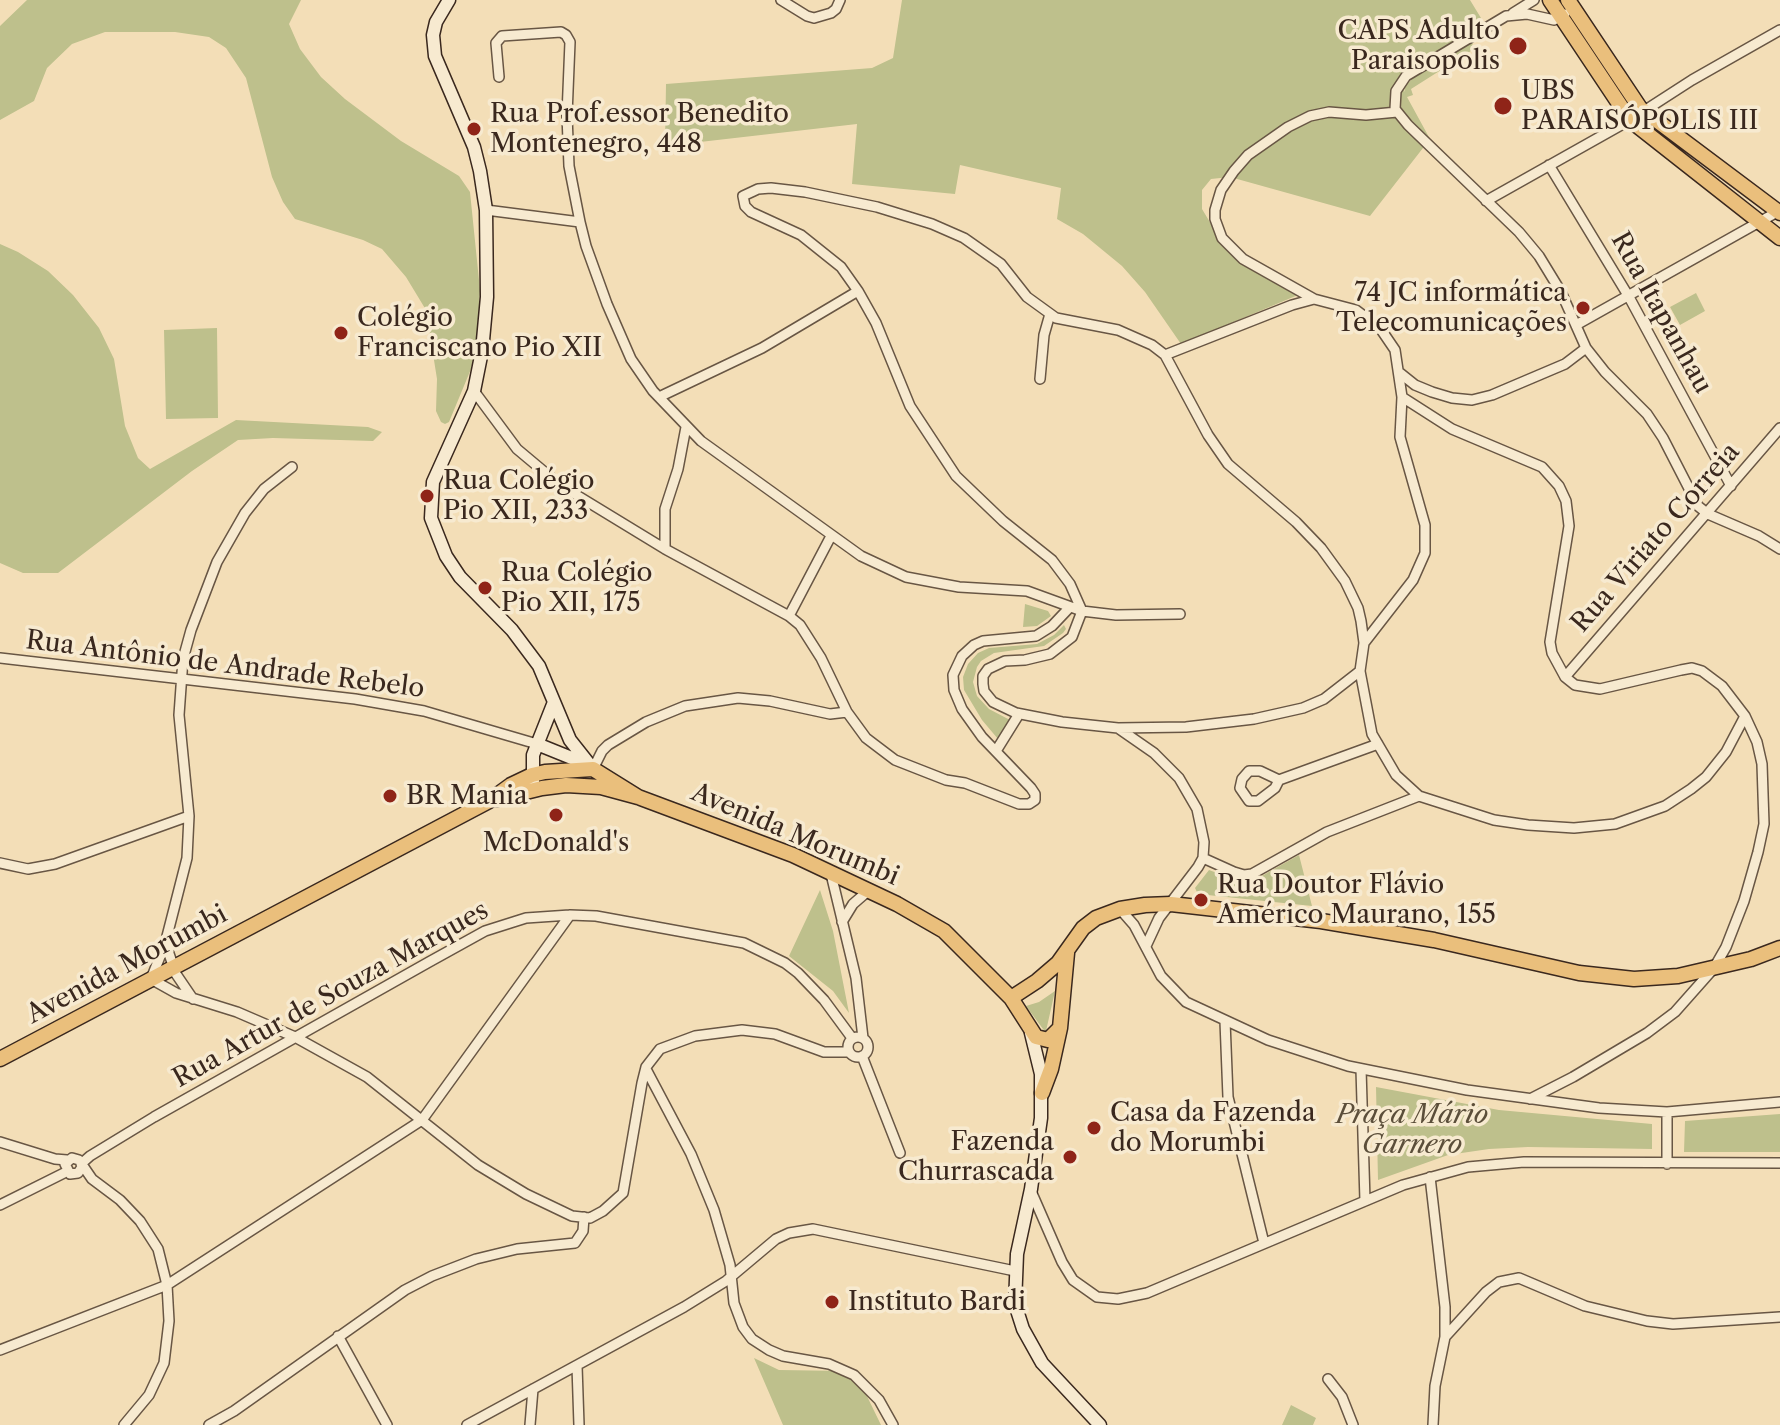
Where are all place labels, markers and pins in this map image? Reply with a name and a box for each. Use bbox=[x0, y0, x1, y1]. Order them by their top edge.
place label: CAPS Adulto Paraisopolis bbox=[1337, 15, 1500, 76]
marker: CAPS Adulto Paraisopolis bbox=[1507, 35, 1529, 57]
place label: UBS PARAISÓPOLIS III bbox=[1521, 75, 1758, 136]
marker: UBS PARAISÓPOLIS III bbox=[1492, 95, 1514, 117]
place label: Rua Prof.essor Benedito Montenegro, 448 bbox=[490, 98, 789, 160]
marker: Rua Prof.essor Benedito Montenegro, 448 bbox=[465, 120, 483, 138]
place label: 74 JC informática Telecomunicações bbox=[1336, 277, 1567, 338]
marker: 74 JC informática Telecomunicações bbox=[1574, 299, 1592, 317]
place label: Colégio Franciscano Pio XII bbox=[357, 302, 602, 364]
marker: Colégio Franciscano Pio XII bbox=[332, 324, 350, 342]
place label: Rua Colégio Pio XII, 233 bbox=[443, 465, 595, 526]
marker: Rua Colégio Pio XII, 233 bbox=[418, 487, 436, 505]
place label: Rua Colégio Pio XII, 175 bbox=[501, 557, 653, 618]
marker: Rua Colégio Pio XII, 175 bbox=[476, 579, 494, 597]
place label: BR Mania bbox=[406, 780, 528, 812]
marker: BR Mania bbox=[381, 787, 399, 805]
marker: McDonald's bbox=[547, 806, 565, 824]
place label: McDonald's bbox=[483, 827, 629, 859]
place label: Rua Doutor Flávio Américo Maurano, 155 bbox=[1217, 869, 1496, 930]
marker: Rua Doutor Flávio Américo Maurano, 155 bbox=[1192, 891, 1210, 909]
place label: Casa da Fazenda do Morumbi bbox=[1110, 1097, 1316, 1158]
marker: Casa da Fazenda do Morumbi bbox=[1085, 1119, 1103, 1137]
place label: Fazenda Churrascada bbox=[898, 1126, 1054, 1188]
marker: Fazenda Churrascada bbox=[1061, 1148, 1079, 1166]
place label: Instituto Bardi bbox=[848, 1286, 1026, 1318]
marker: Instituto Bardi bbox=[823, 1293, 841, 1311]

